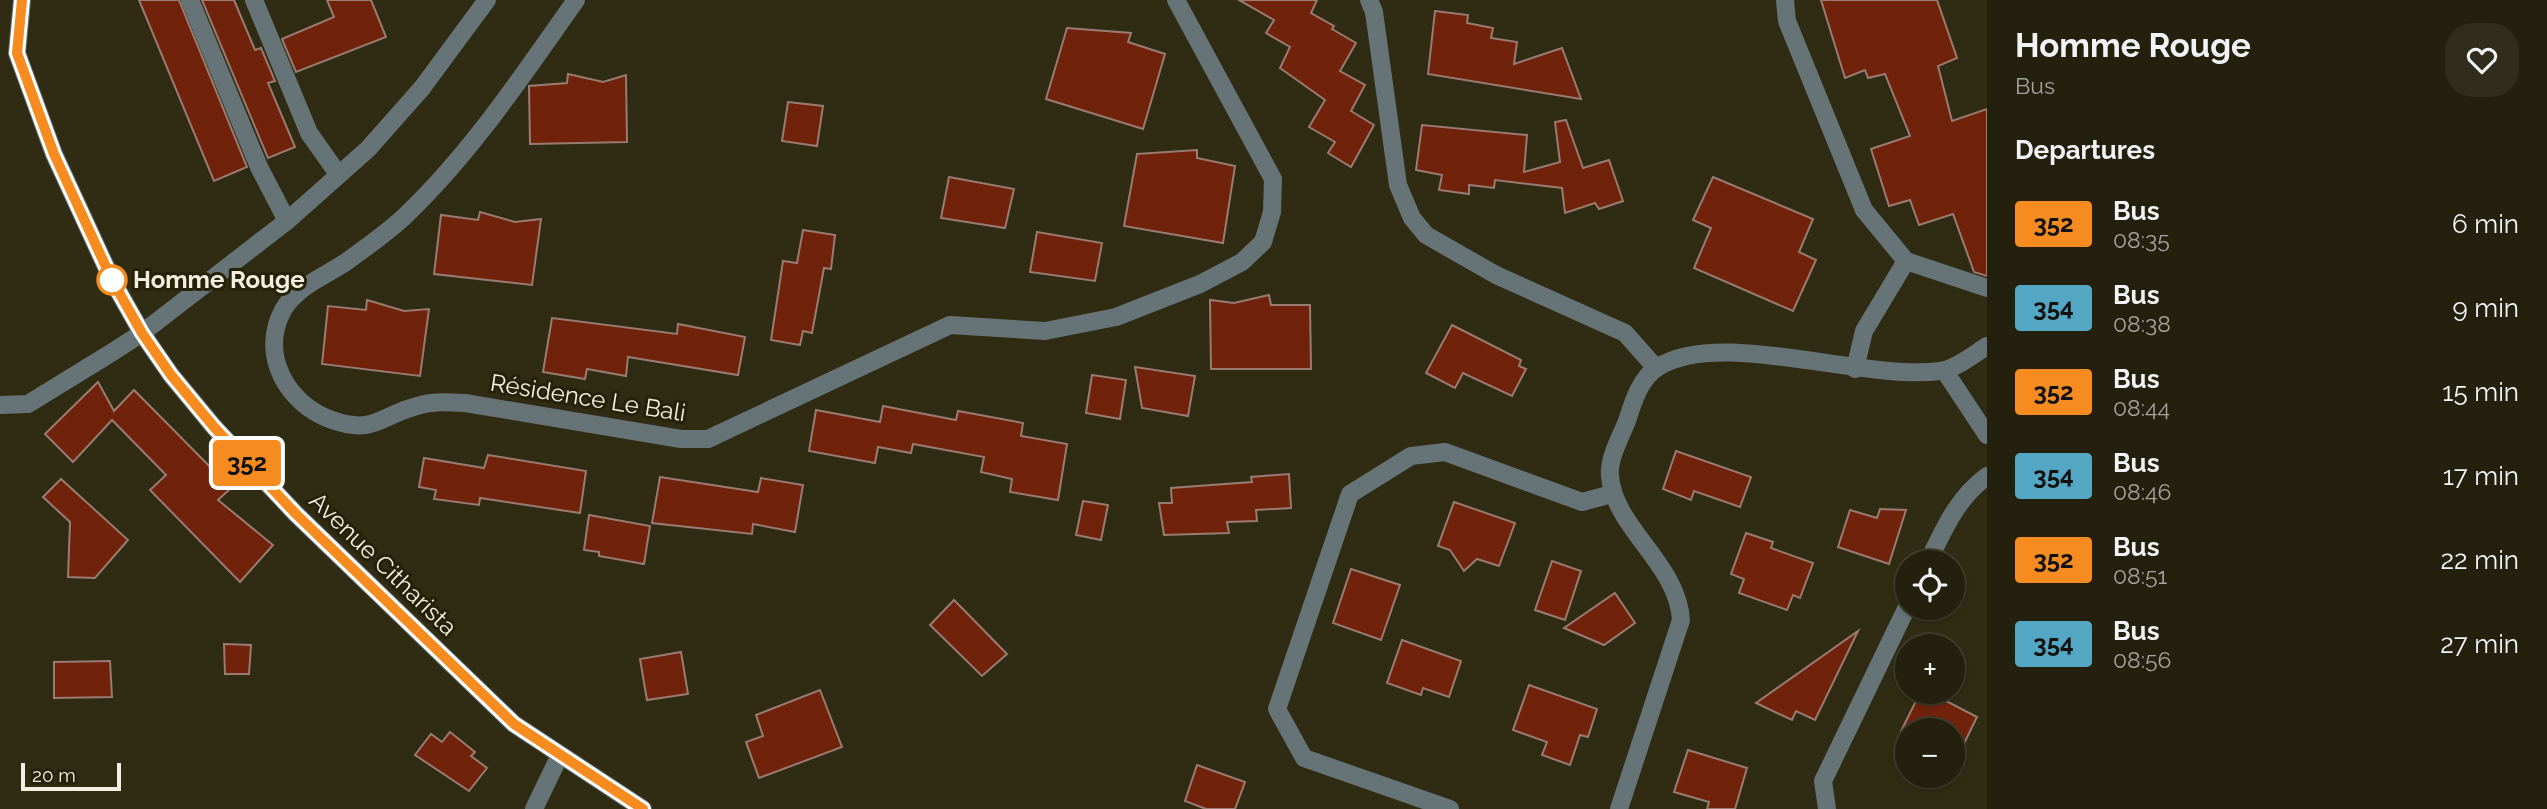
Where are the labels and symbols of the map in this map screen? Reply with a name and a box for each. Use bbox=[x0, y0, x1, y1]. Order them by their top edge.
marker: Homme Rouge bbox=[97, 265, 127, 295]
place label: Homme Rouge bbox=[133, 265, 305, 294]
street label: Résidence Le Bali bbox=[488, 368, 688, 427]
line badge: 352 bbox=[207, 440, 287, 486]
street label: Avenue Citharista bbox=[304, 486, 463, 641]
scale bar bbox=[21, 760, 121, 792]

